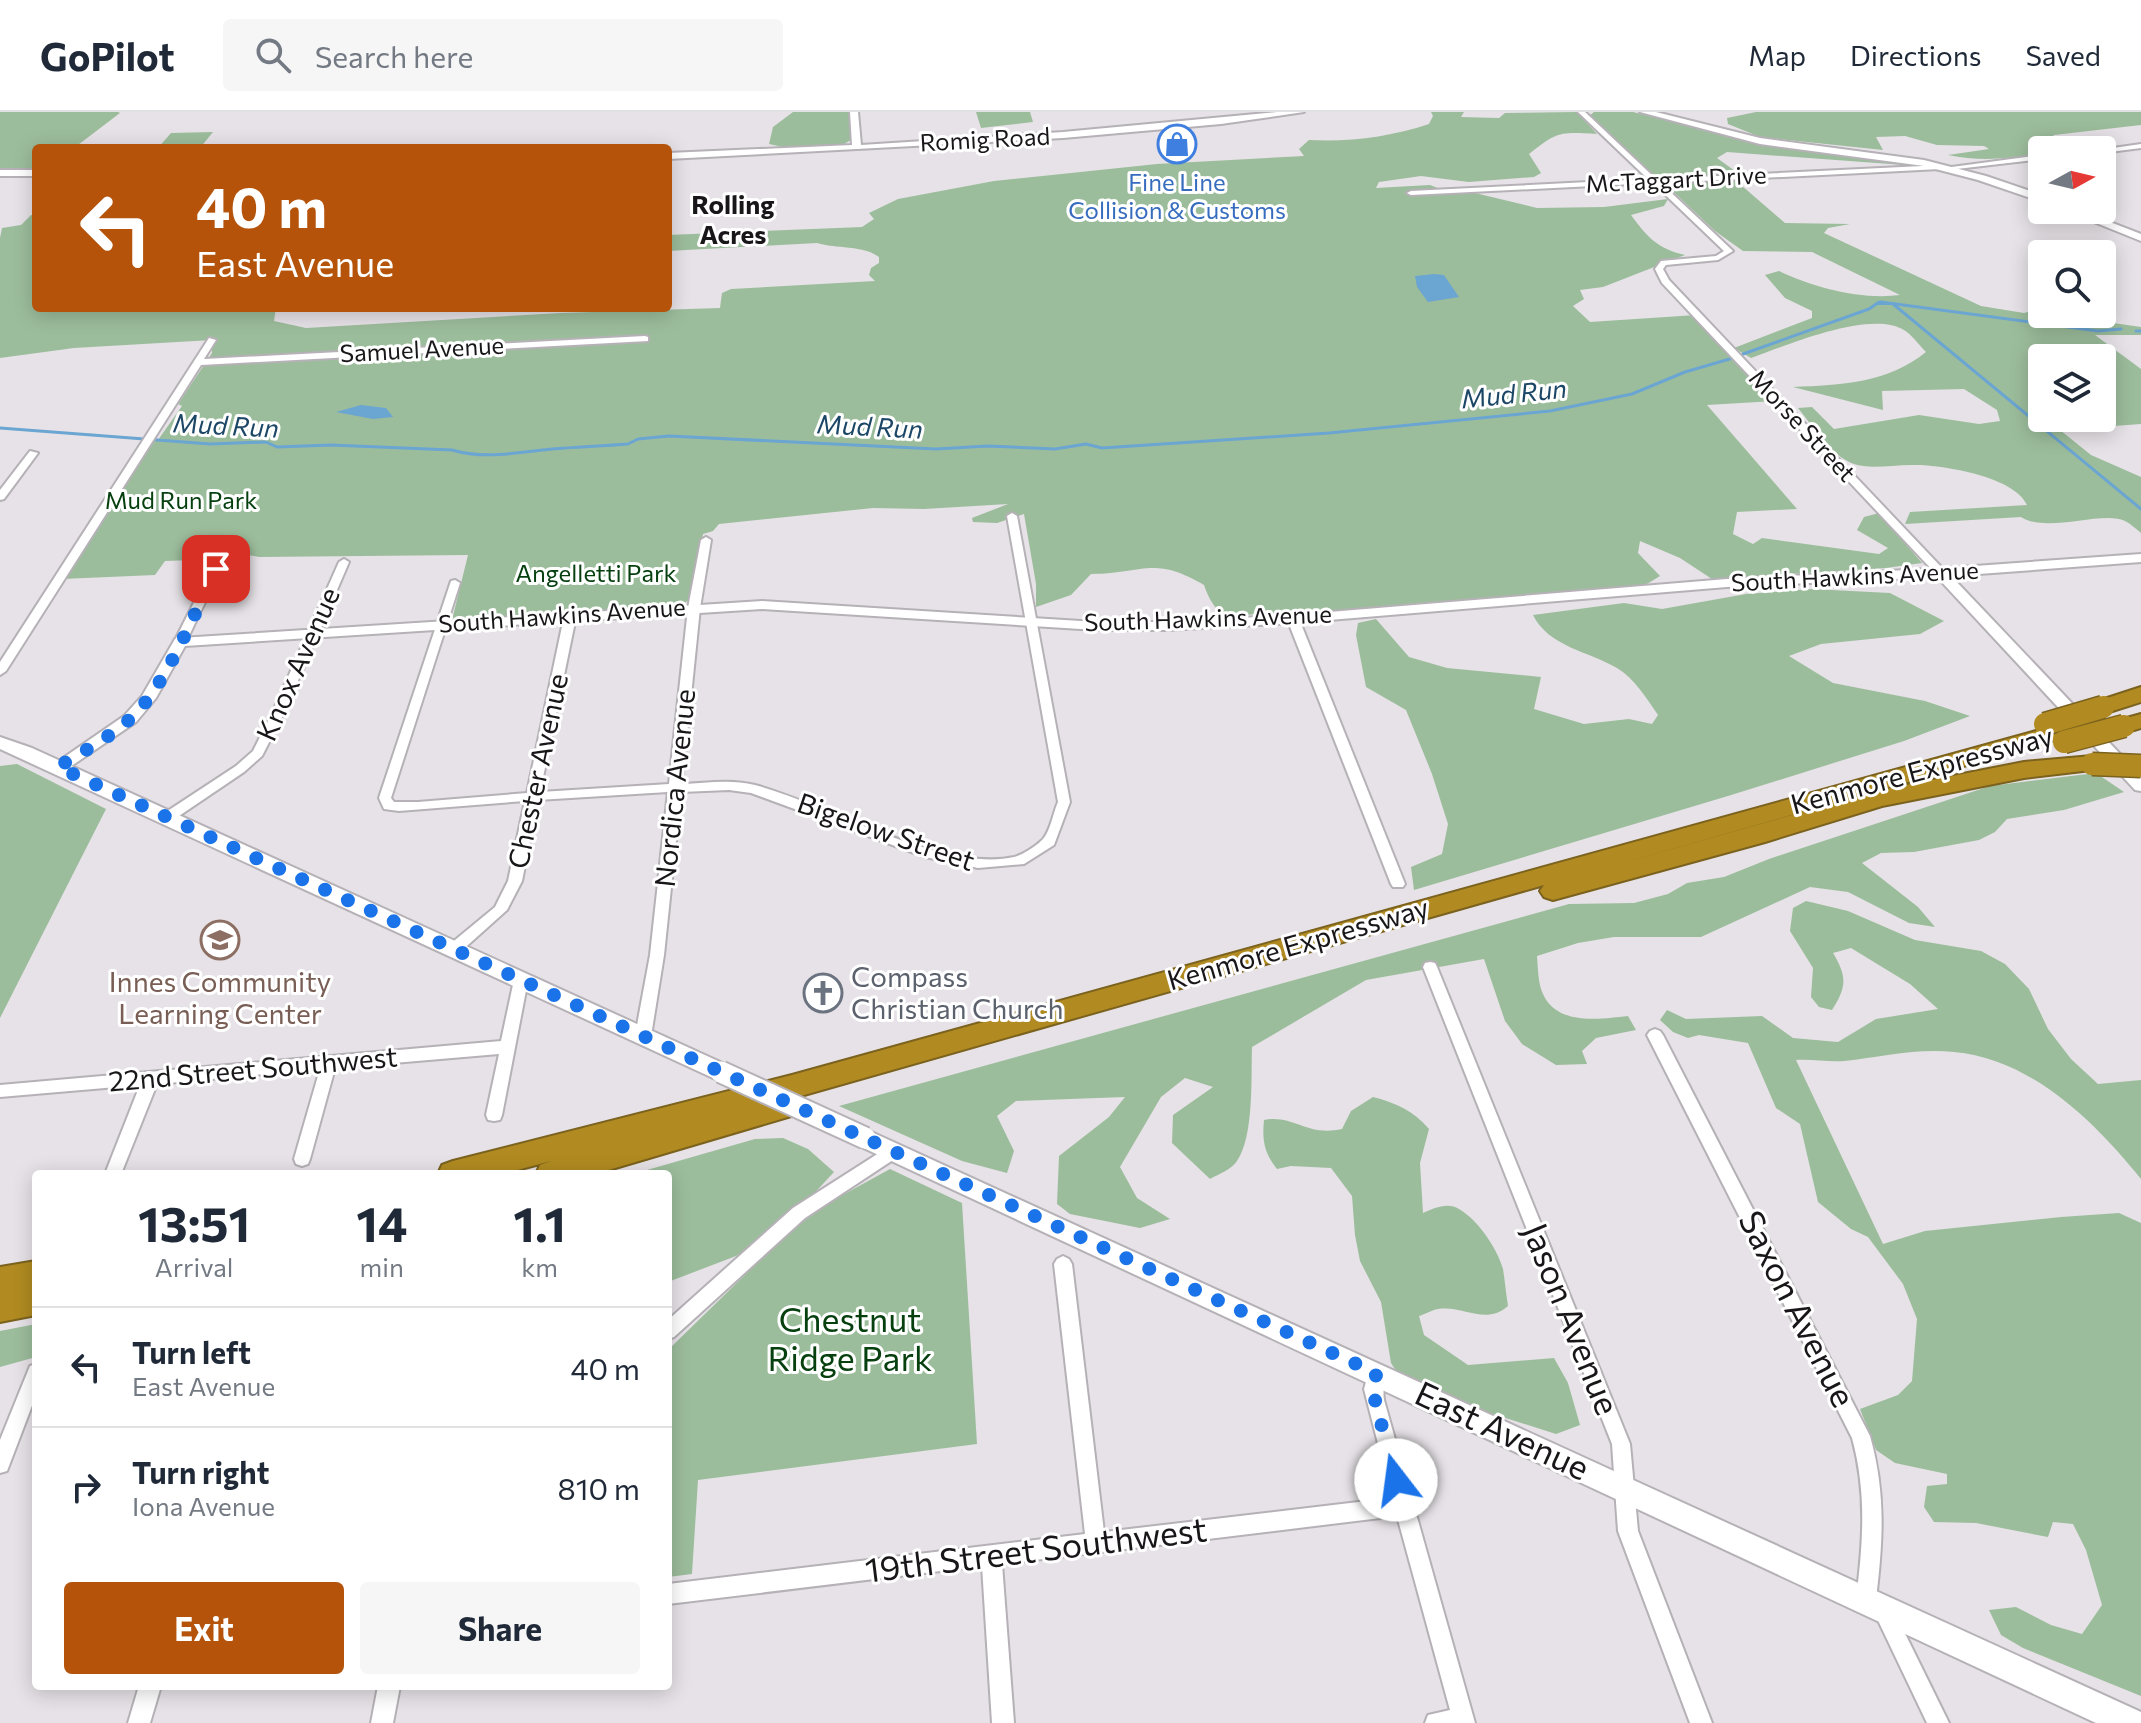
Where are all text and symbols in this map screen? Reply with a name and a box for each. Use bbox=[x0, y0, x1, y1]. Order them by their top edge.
search box bbox=[223, 19, 783, 91]
text: GoPilot bbox=[40, 32, 175, 79]
icon: search bbox=[251, 33, 295, 77]
text: Search here bbox=[315, 37, 473, 74]
text: Map bbox=[1748, 38, 1806, 72]
text: Directions bbox=[1850, 38, 1981, 72]
text: Saved bbox=[2025, 38, 2101, 72]
street label: Romig Road bbox=[919, 121, 1051, 156]
shop icon: Fine Line Collision & Customs bbox=[1156, 123, 1198, 165]
north arrow bbox=[2028, 136, 2116, 224]
map controls bbox=[2028, 136, 2116, 432]
street label: McTaggart Drive bbox=[1585, 159, 1767, 198]
place label: Fine Line Collision & Customs bbox=[1068, 167, 1286, 224]
text: 40 m bbox=[196, 171, 327, 240]
icon: left bbox=[64, 176, 168, 280]
district label: Rolling Acres bbox=[691, 188, 775, 249]
text: East Avenue bbox=[196, 240, 394, 284]
button: search bbox=[2028, 240, 2116, 328]
street label: Samuel Avenue bbox=[339, 330, 505, 367]
button: layers bbox=[2028, 344, 2116, 432]
street label: Morse Street bbox=[1744, 363, 1862, 487]
water label: Mud Run bbox=[1459, 372, 1568, 413]
water label: Mud Run bbox=[172, 406, 280, 443]
water label: Mud Run bbox=[816, 407, 924, 444]
park label: Mud Run Park bbox=[105, 485, 257, 514]
pin bbox=[182, 535, 250, 603]
icon: arrive bbox=[194, 547, 238, 591]
street label: South Hawkins Avenue bbox=[1730, 555, 1979, 596]
park label: Angelletti Park bbox=[515, 558, 677, 587]
street label: Knox Avenue bbox=[248, 582, 346, 746]
street label: South Hawkins Avenue bbox=[437, 591, 687, 638]
street label: South Hawkins Avenue bbox=[1084, 599, 1332, 636]
street label: Chester Avenue bbox=[500, 670, 574, 871]
street label: Nordica Avenue bbox=[647, 687, 701, 889]
street label: Kenmore Expressway bbox=[1787, 718, 2057, 820]
street label: Bigelow Street bbox=[793, 785, 979, 877]
street label: Kenmore Expressway bbox=[1163, 889, 1432, 997]
school or university icon: Innes Community Learning Center bbox=[199, 919, 241, 961]
place label: Compass Christian Church bbox=[851, 959, 1063, 1025]
place label: Innes Community Learning Center bbox=[109, 964, 331, 1030]
church icon: Compass Christian Church bbox=[802, 972, 844, 1014]
street label: 22nd Street Southwest bbox=[107, 1038, 399, 1098]
text: 13:51 bbox=[138, 1193, 250, 1252]
text: 14 bbox=[356, 1193, 407, 1252]
text: 1.1 bbox=[513, 1193, 566, 1252]
street label: Saxon Avenue bbox=[1731, 1203, 1866, 1413]
street label: Jason Avenue bbox=[1515, 1216, 1630, 1420]
text: Arrival bbox=[155, 1251, 233, 1282]
text: min bbox=[360, 1251, 404, 1282]
text: km bbox=[521, 1251, 558, 1282]
park label: Chestnut Ridge Park bbox=[768, 1297, 932, 1378]
text: Turn left bbox=[132, 1333, 251, 1370]
icon: left bbox=[64, 1345, 108, 1389]
text: 40 m bbox=[571, 1349, 640, 1386]
text: East Avenue bbox=[132, 1370, 275, 1401]
street label: East Avenue bbox=[1409, 1371, 1597, 1488]
position arrow bbox=[1354, 1438, 1438, 1522]
text: Turn right bbox=[132, 1453, 269, 1490]
icon: right bbox=[64, 1465, 108, 1509]
text: 810 m bbox=[557, 1469, 640, 1506]
text: Iona Avenue bbox=[132, 1490, 275, 1521]
street label: 19th Street Southwest bbox=[863, 1506, 1209, 1590]
button: Exit bbox=[64, 1582, 344, 1674]
button: Share bbox=[360, 1582, 640, 1674]

